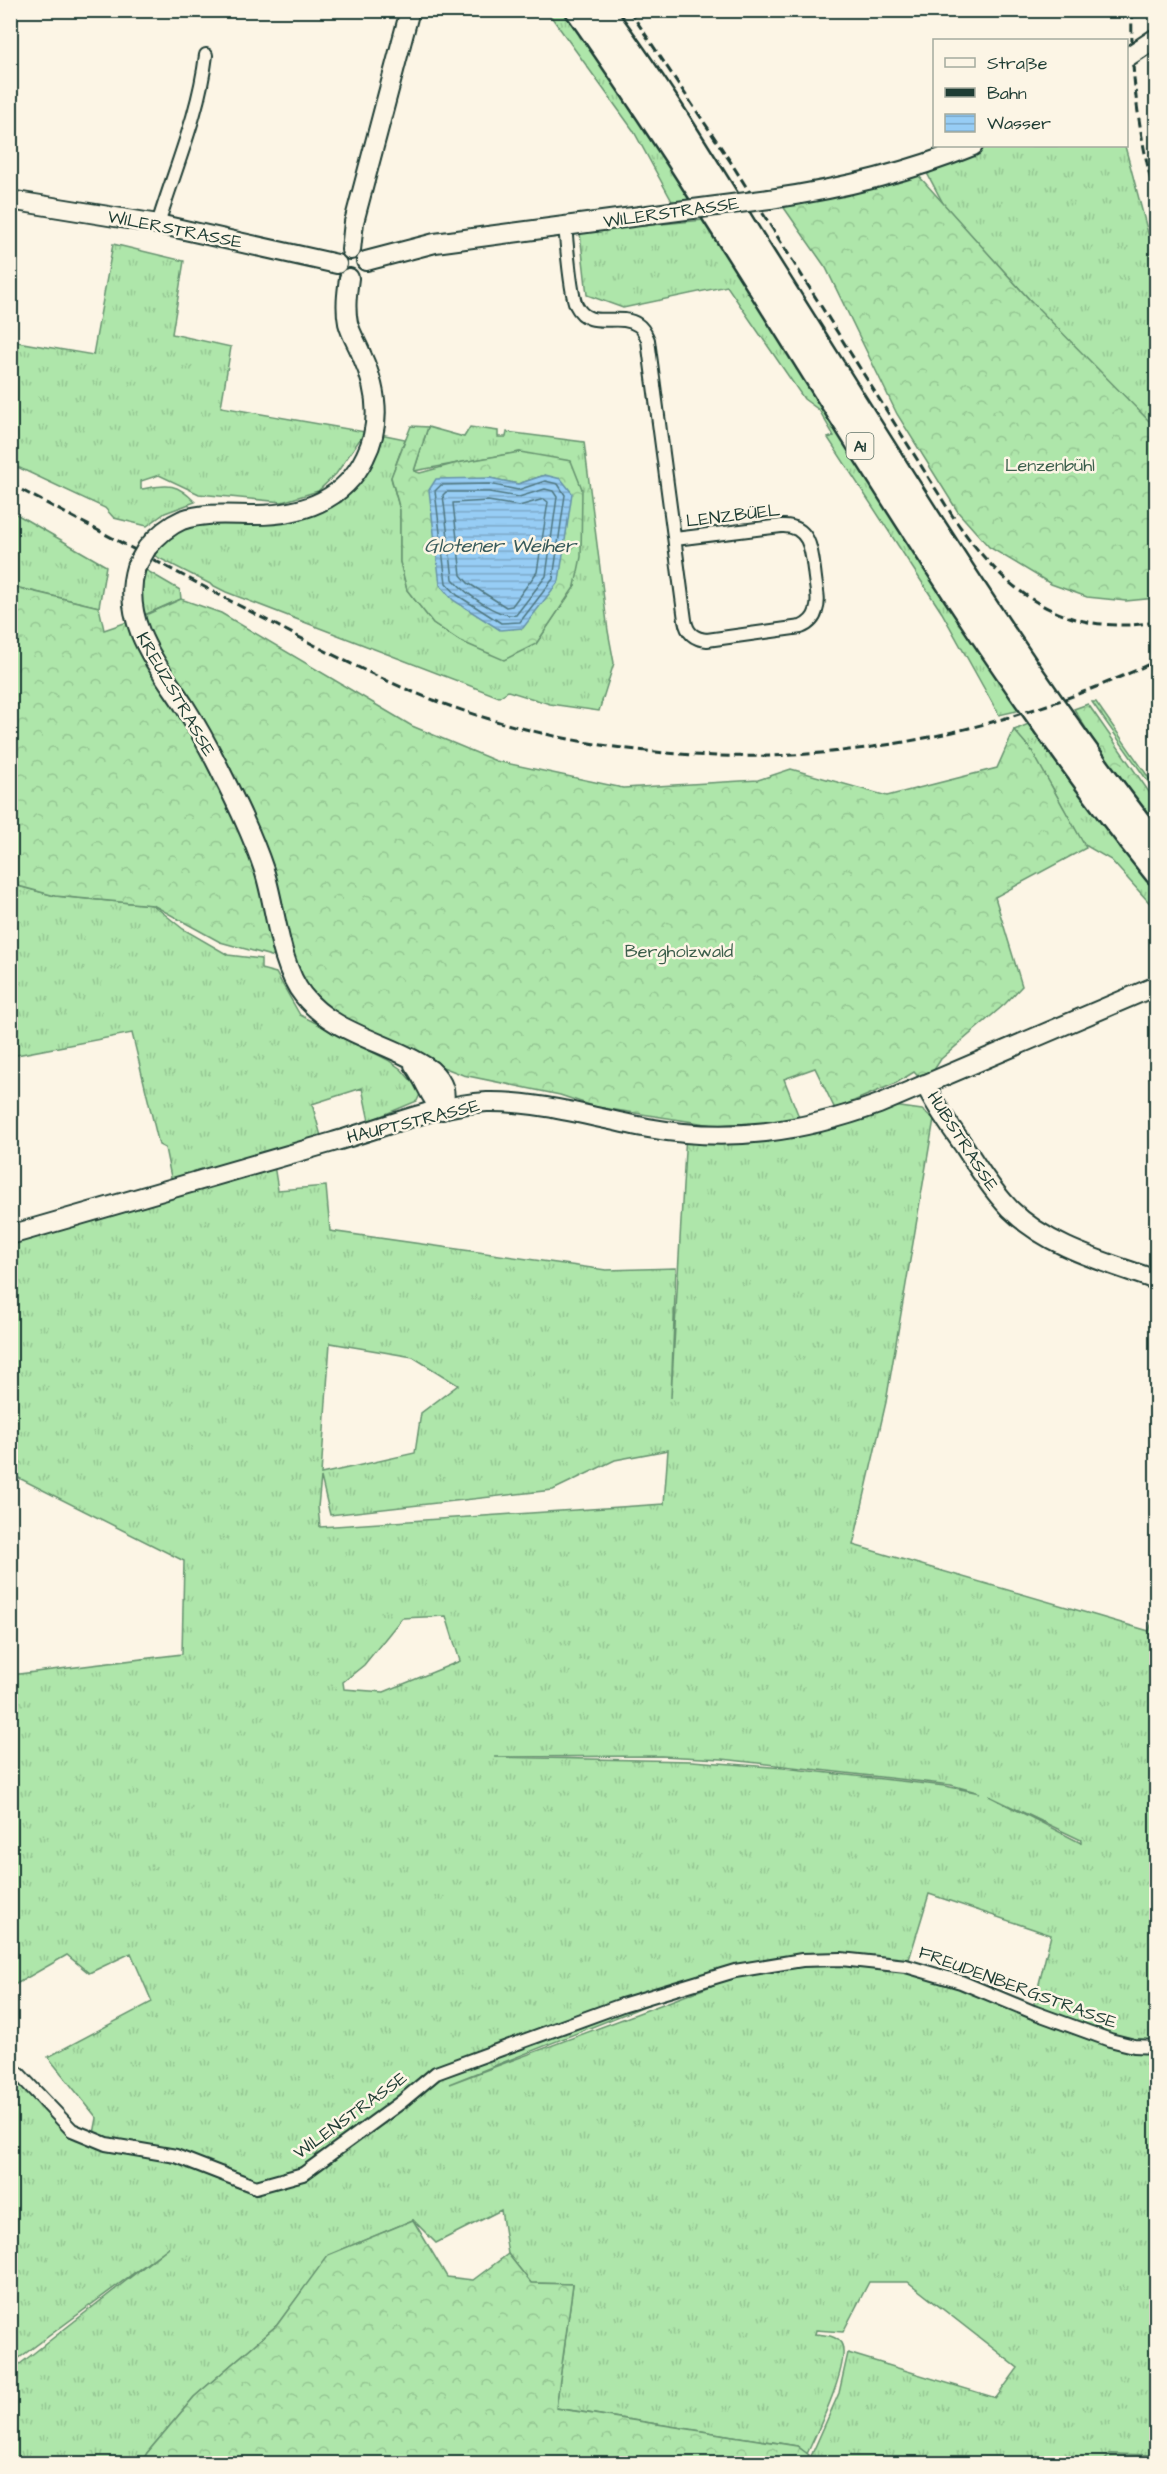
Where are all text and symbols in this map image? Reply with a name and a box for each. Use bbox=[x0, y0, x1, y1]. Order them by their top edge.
legend bbox=[933, 39, 1128, 147]
text: Straße bbox=[987, 51, 1048, 76]
text: Bahn bbox=[987, 81, 1027, 106]
text: Wasser bbox=[987, 111, 1051, 136]
street label: WILERSTRASSE bbox=[602, 191, 741, 234]
street label: WILERSTRASSE bbox=[106, 204, 245, 255]
road number: A1 bbox=[846, 433, 874, 459]
park label: Lenzenbühl bbox=[1005, 453, 1095, 478]
street label: LENZBÜEL bbox=[685, 497, 782, 534]
water label: Glotener Weiher bbox=[424, 532, 578, 560]
street label: KREUZSTRASSE bbox=[130, 628, 221, 761]
park label: Bergholzwald bbox=[625, 939, 733, 965]
street label: HUBSTRASSE bbox=[921, 1086, 1004, 1196]
street label: HAUPTSTRASSE bbox=[344, 1093, 483, 1150]
street label: FREUDENBERGSTRASSE bbox=[915, 1940, 1121, 2035]
street label: WILENSTRASSE bbox=[288, 2065, 413, 2165]

